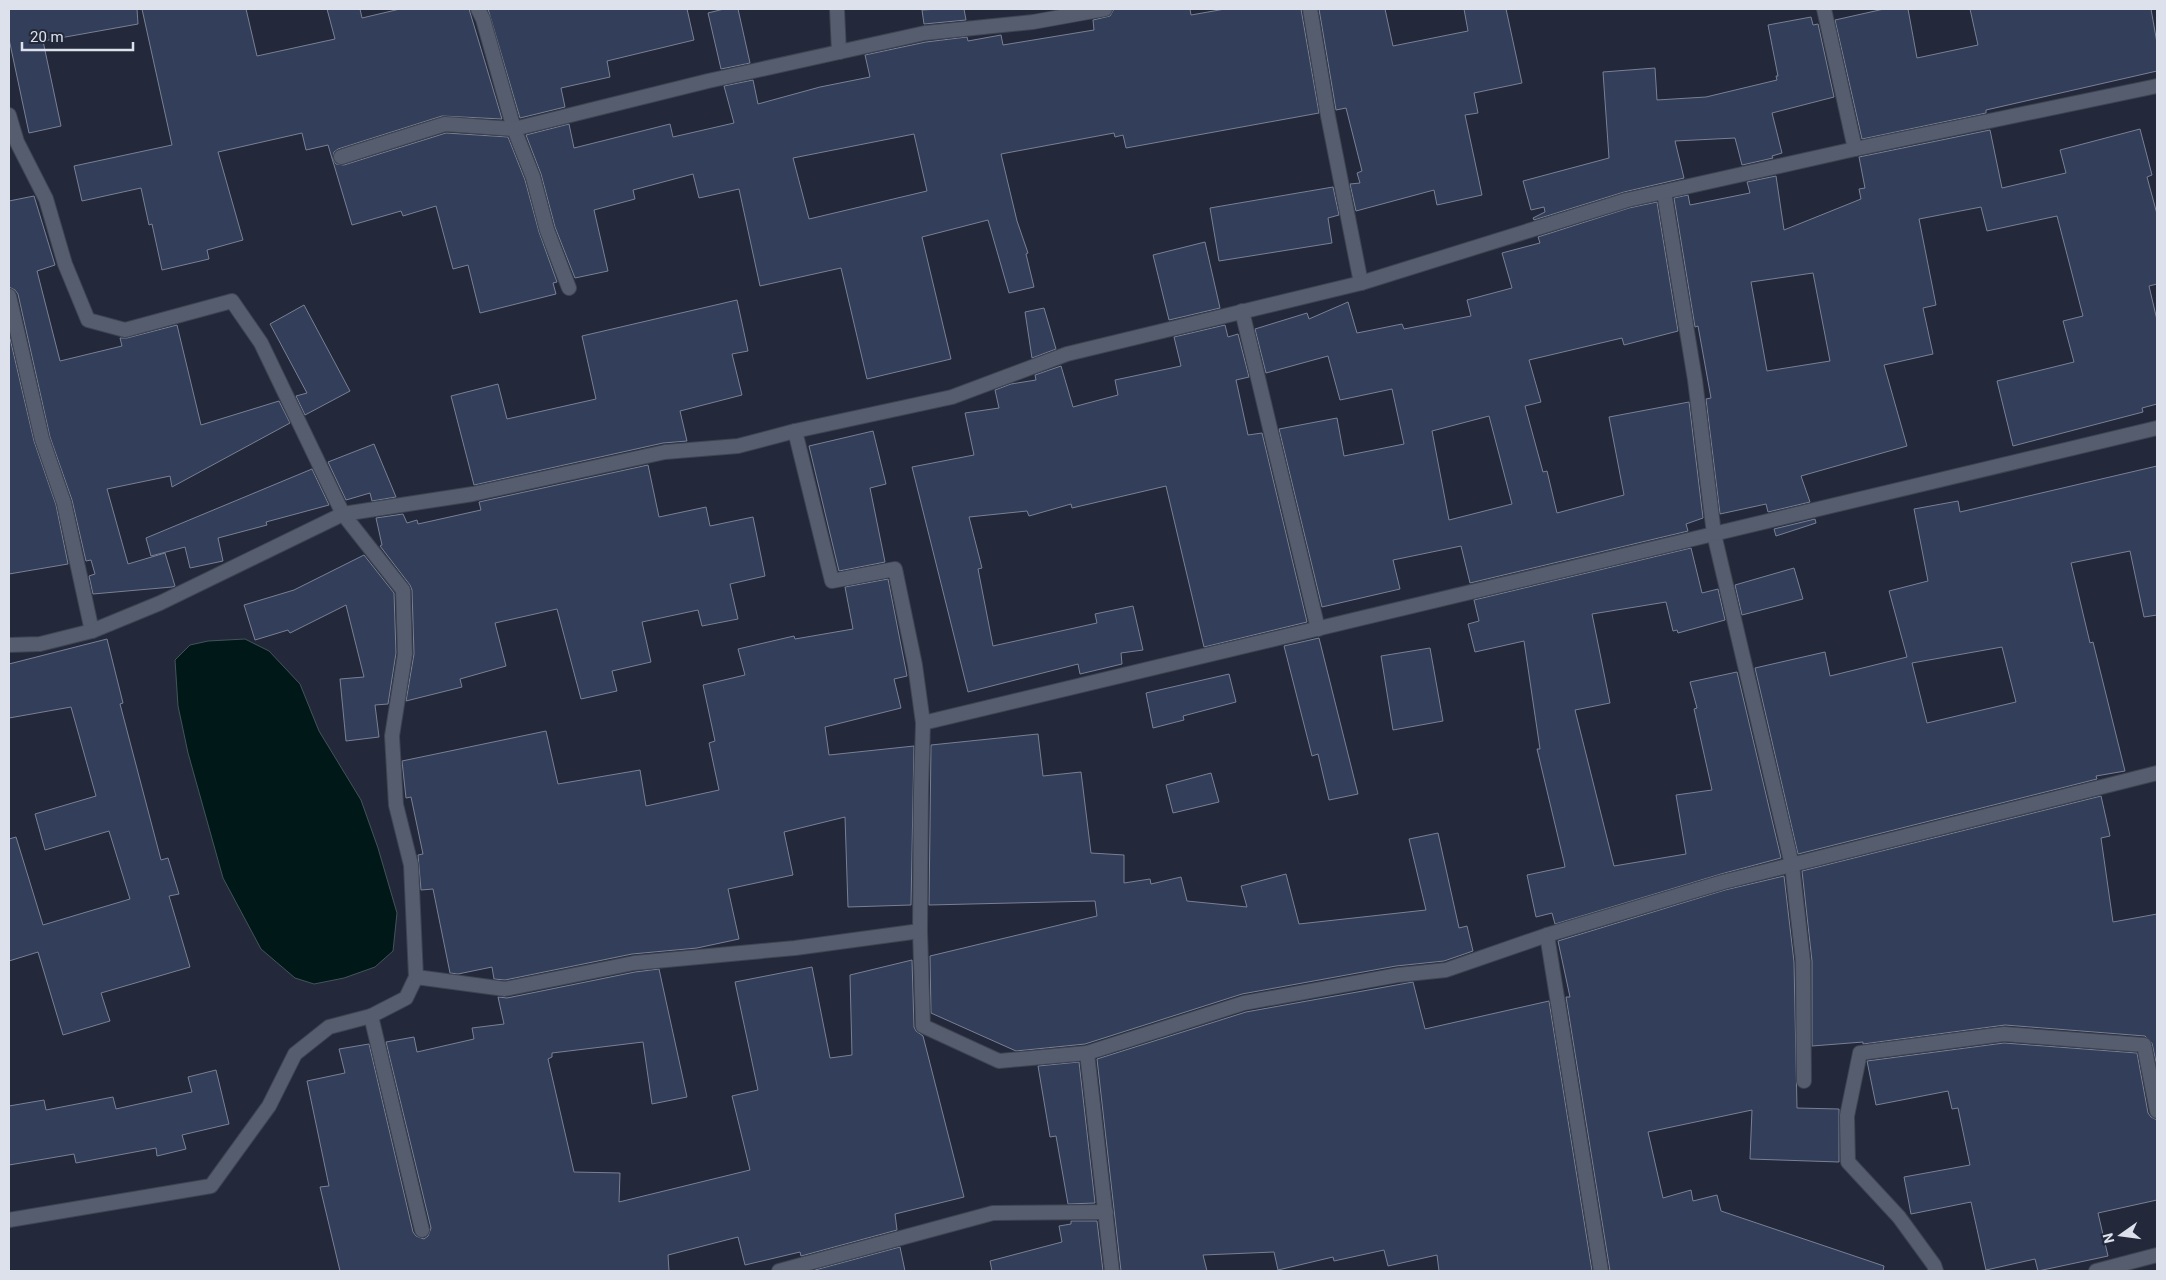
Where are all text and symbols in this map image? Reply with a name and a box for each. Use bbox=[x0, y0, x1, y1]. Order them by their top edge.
scale bar bbox=[22, 20, 134, 52]
text: 20 m bbox=[30, 28, 64, 46]
north arrow bbox=[2096, 1210, 2146, 1260]
text: N bbox=[2099, 1231, 2117, 1245]

